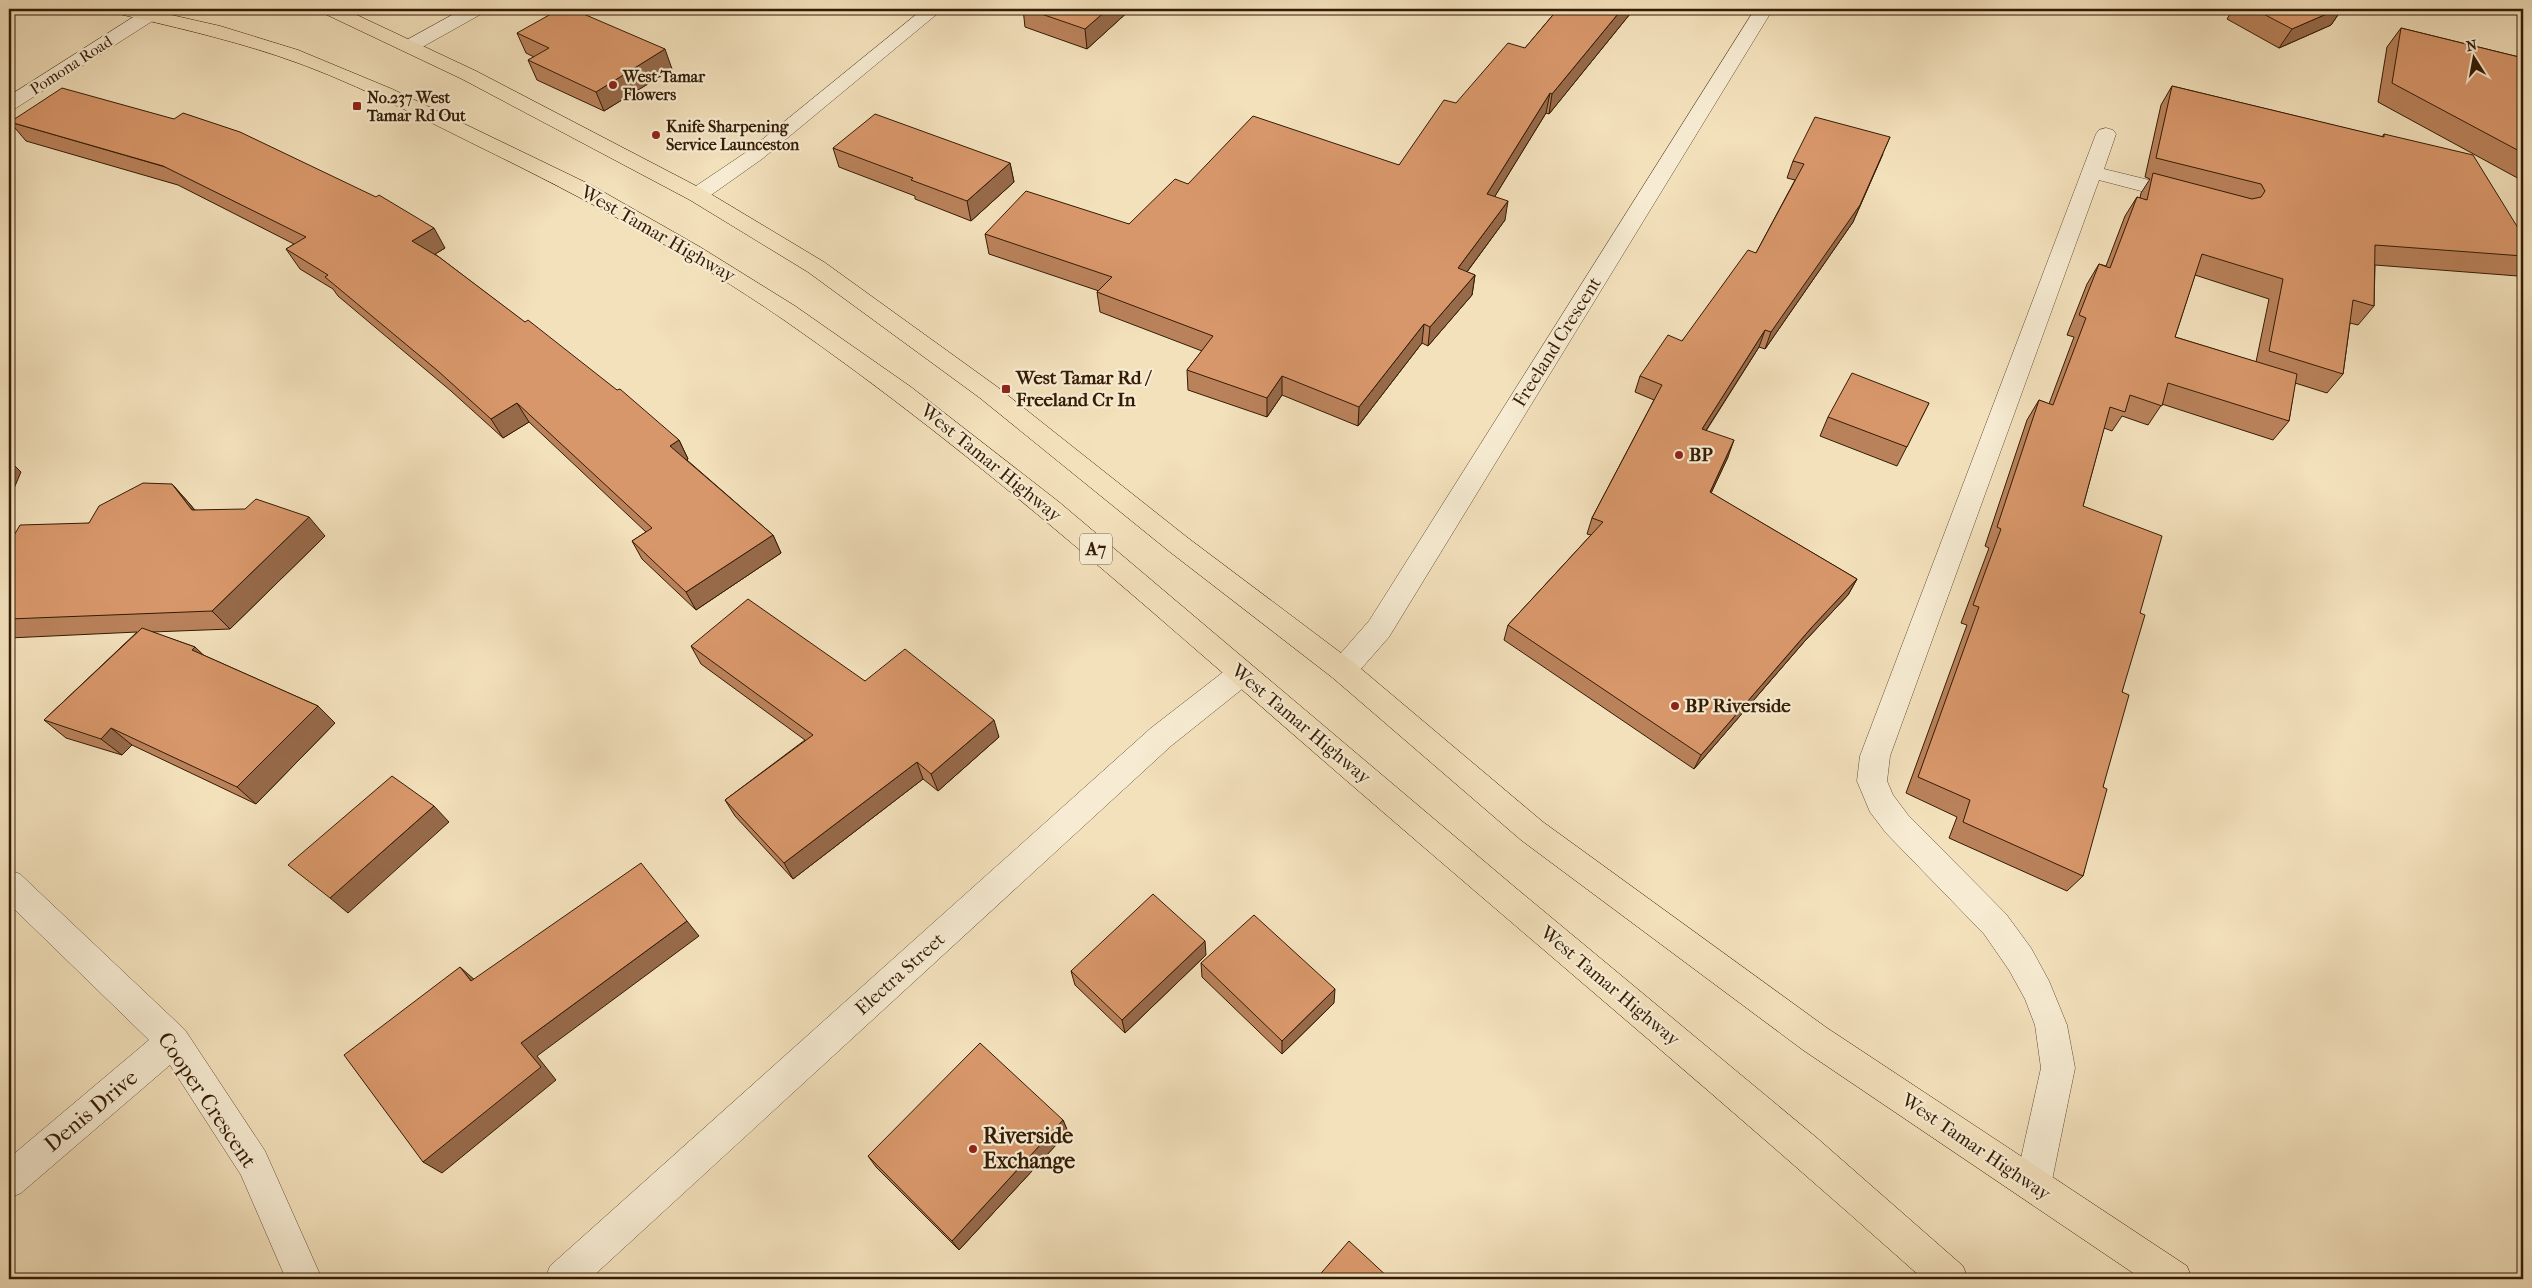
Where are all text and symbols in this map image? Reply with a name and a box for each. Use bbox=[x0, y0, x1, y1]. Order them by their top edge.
street label: Pomona Road bbox=[26, 31, 116, 99]
north arrow bbox=[2450, 32, 2500, 82]
text: N bbox=[2465, 36, 2479, 55]
place label: West Tamar Flowers bbox=[622, 67, 706, 104]
marker: West Tamar Flowers bbox=[607, 79, 619, 91]
place label: No.237 West Tamar Rd Out bbox=[366, 88, 466, 125]
marker: No.237 West Tamar Rd Out bbox=[351, 100, 363, 112]
place label: Knife Sharpening Service Launceston bbox=[666, 117, 800, 154]
marker: Knife Sharpening Service Launceston bbox=[650, 129, 662, 141]
street label: West Tamar Highway bbox=[576, 180, 740, 288]
street label: Freeland Crescent bbox=[1508, 273, 1606, 411]
place label: West Tamar Rd / Freeland Cr In bbox=[1015, 367, 1152, 411]
marker: West Tamar Rd / Freeland Cr In bbox=[1000, 383, 1012, 395]
street label: West Tamar Highway bbox=[915, 399, 1067, 527]
place label: BP bbox=[1689, 444, 1713, 466]
marker: BP bbox=[1673, 449, 1685, 461]
road number: A7 bbox=[1080, 534, 1112, 564]
street label: West Tamar Highway bbox=[1226, 659, 1376, 789]
place label: BP Riverside bbox=[1685, 695, 1791, 717]
marker: BP Riverside bbox=[1669, 700, 1681, 712]
street label: West Tamar Highway bbox=[1535, 921, 1685, 1051]
street label: Electra Street bbox=[851, 928, 949, 1020]
street label: Cooper Crescent bbox=[152, 1027, 262, 1173]
street label: Denis Drive bbox=[39, 1064, 143, 1157]
street label: West Tamar Highway bbox=[1897, 1088, 2055, 1206]
place label: Riverside Exchange bbox=[983, 1123, 1075, 1174]
marker: Riverside Exchange bbox=[967, 1143, 979, 1155]

